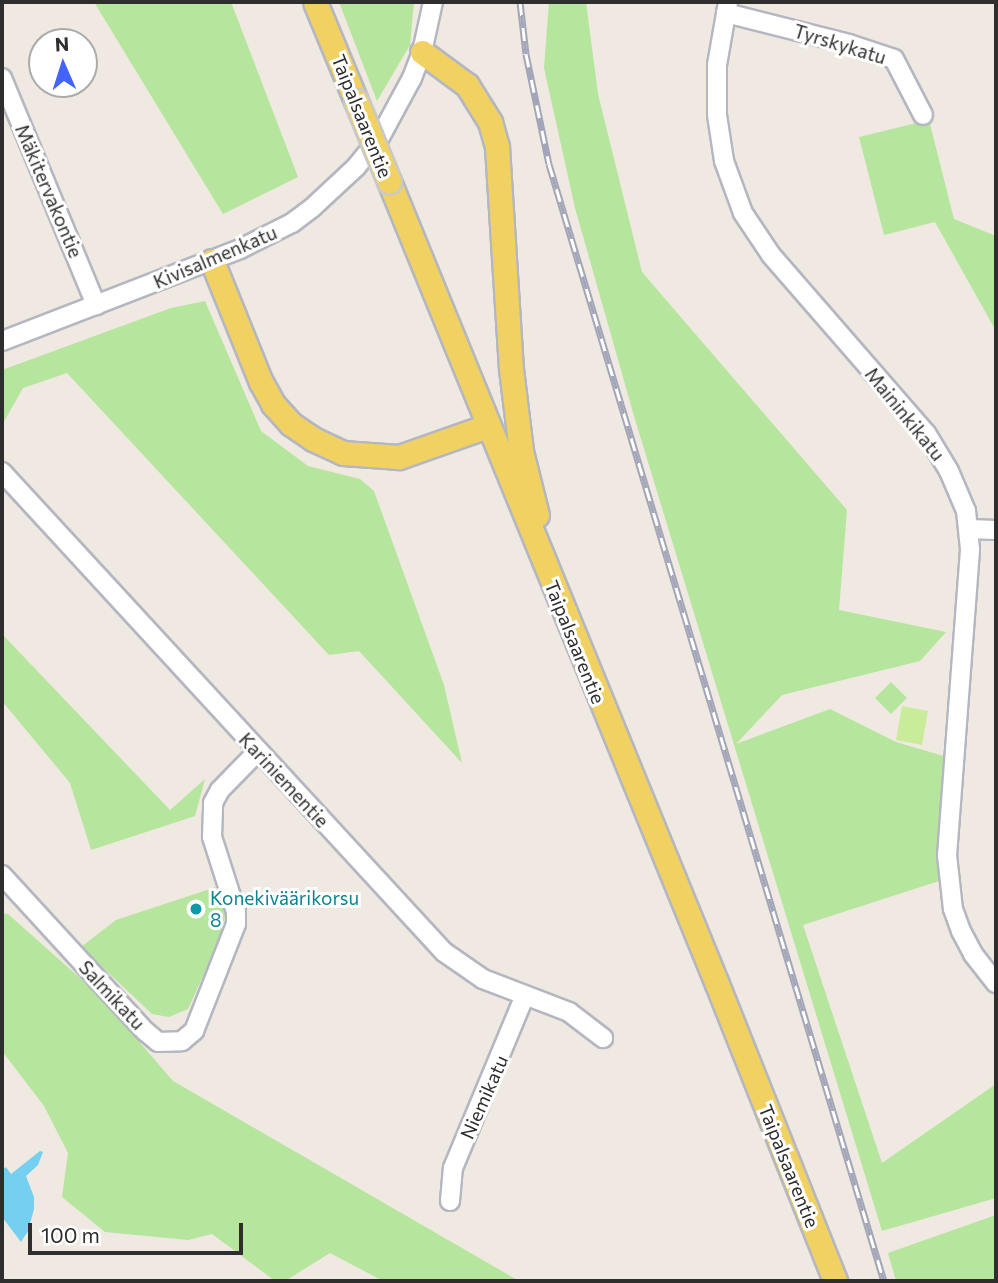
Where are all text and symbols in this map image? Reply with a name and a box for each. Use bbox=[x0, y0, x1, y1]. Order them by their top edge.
street label: Tyrskykatu bbox=[791, 19, 889, 69]
north arrow bbox=[28, 28, 98, 98]
text: N bbox=[54, 32, 70, 55]
street label: Taipalsaarentie bbox=[327, 51, 397, 181]
street label: Mäkitervakontie bbox=[11, 121, 87, 261]
street label: Kivisalmenkatu bbox=[150, 221, 280, 293]
street label: Maininkikatu bbox=[860, 363, 950, 465]
street label: Taipalsaarentie bbox=[540, 577, 610, 707]
street label: Kariniementie bbox=[234, 728, 334, 832]
place label: Konekiväärikorsu 8 bbox=[210, 887, 359, 931]
marker: Konekiväärikorsu 8 bbox=[188, 901, 204, 917]
street label: Salmikatu bbox=[74, 956, 150, 1034]
street label: Niemikatu bbox=[455, 1052, 513, 1142]
street label: Taipalsaarentie bbox=[754, 1101, 824, 1231]
scale bar bbox=[32, 1210, 247, 1254]
text: 100 m bbox=[41, 1222, 100, 1247]

